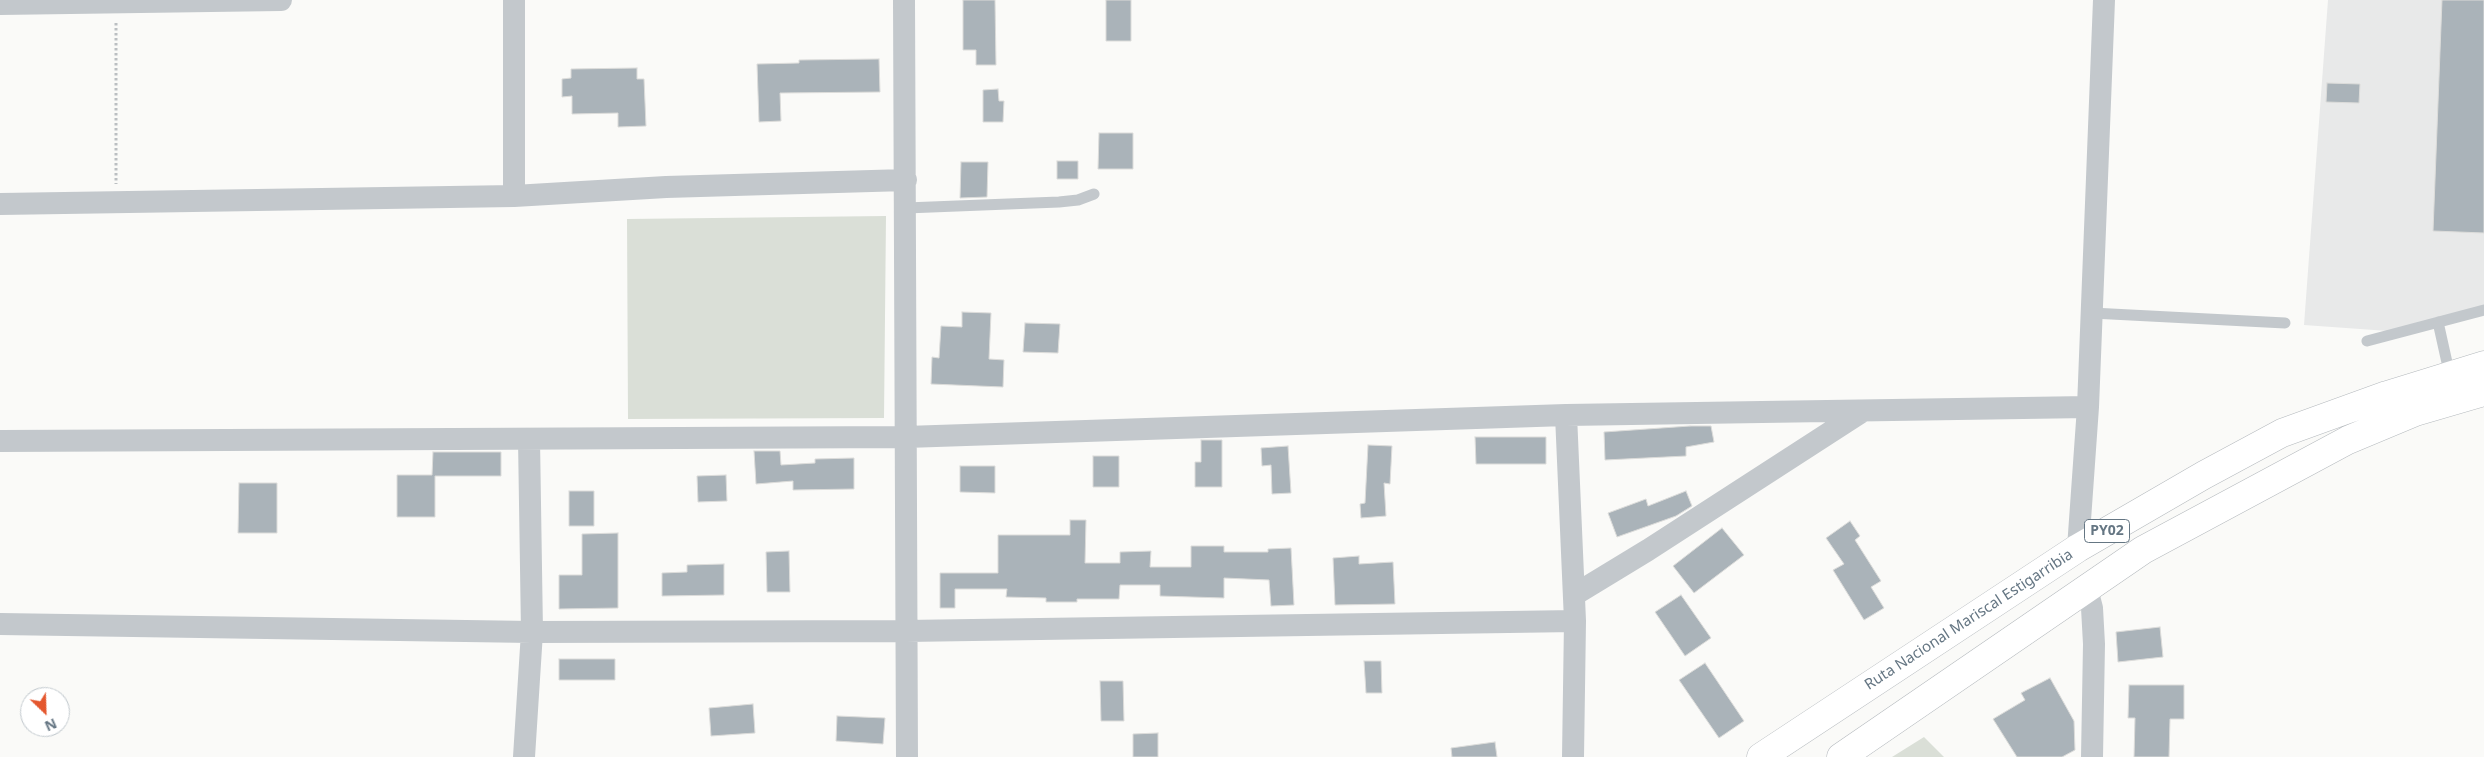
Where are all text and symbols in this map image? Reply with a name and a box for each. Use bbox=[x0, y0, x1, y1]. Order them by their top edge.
road number: PY02 bbox=[2084, 520, 2130, 542]
street label: Ruta Nacional Mariscal Estigarribia bbox=[1862, 546, 2076, 694]
north arrow bbox=[20, 687, 70, 737]
text: N bbox=[42, 714, 60, 736]

